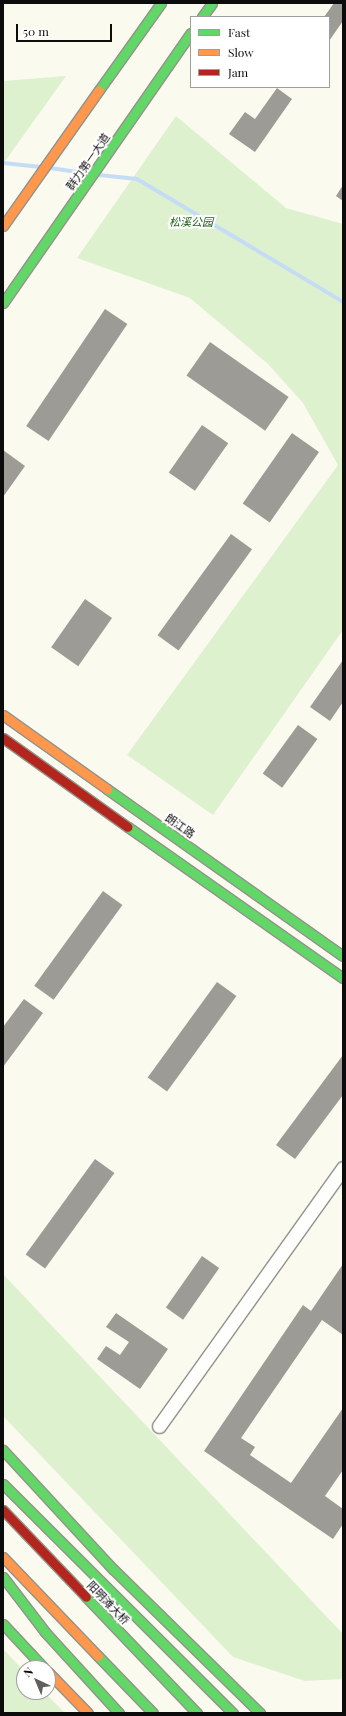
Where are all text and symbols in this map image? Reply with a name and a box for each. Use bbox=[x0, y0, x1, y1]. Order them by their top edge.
scale bar bbox=[18, 16, 114, 42]
legend bbox=[190, 16, 330, 88]
text: 50 m bbox=[23, 23, 49, 39]
text: Fast bbox=[228, 24, 250, 40]
text: Slow bbox=[228, 44, 254, 60]
text: Jam bbox=[228, 64, 248, 80]
street label: 群力第一大道 bbox=[64, 131, 112, 193]
park label: 松溪公园 bbox=[169, 215, 213, 229]
street label: 朗江路 bbox=[163, 811, 197, 841]
street label: 阳明滩大桥 bbox=[84, 1579, 132, 1627]
north arrow bbox=[16, 1660, 56, 1700]
text: N bbox=[20, 1664, 36, 1680]

